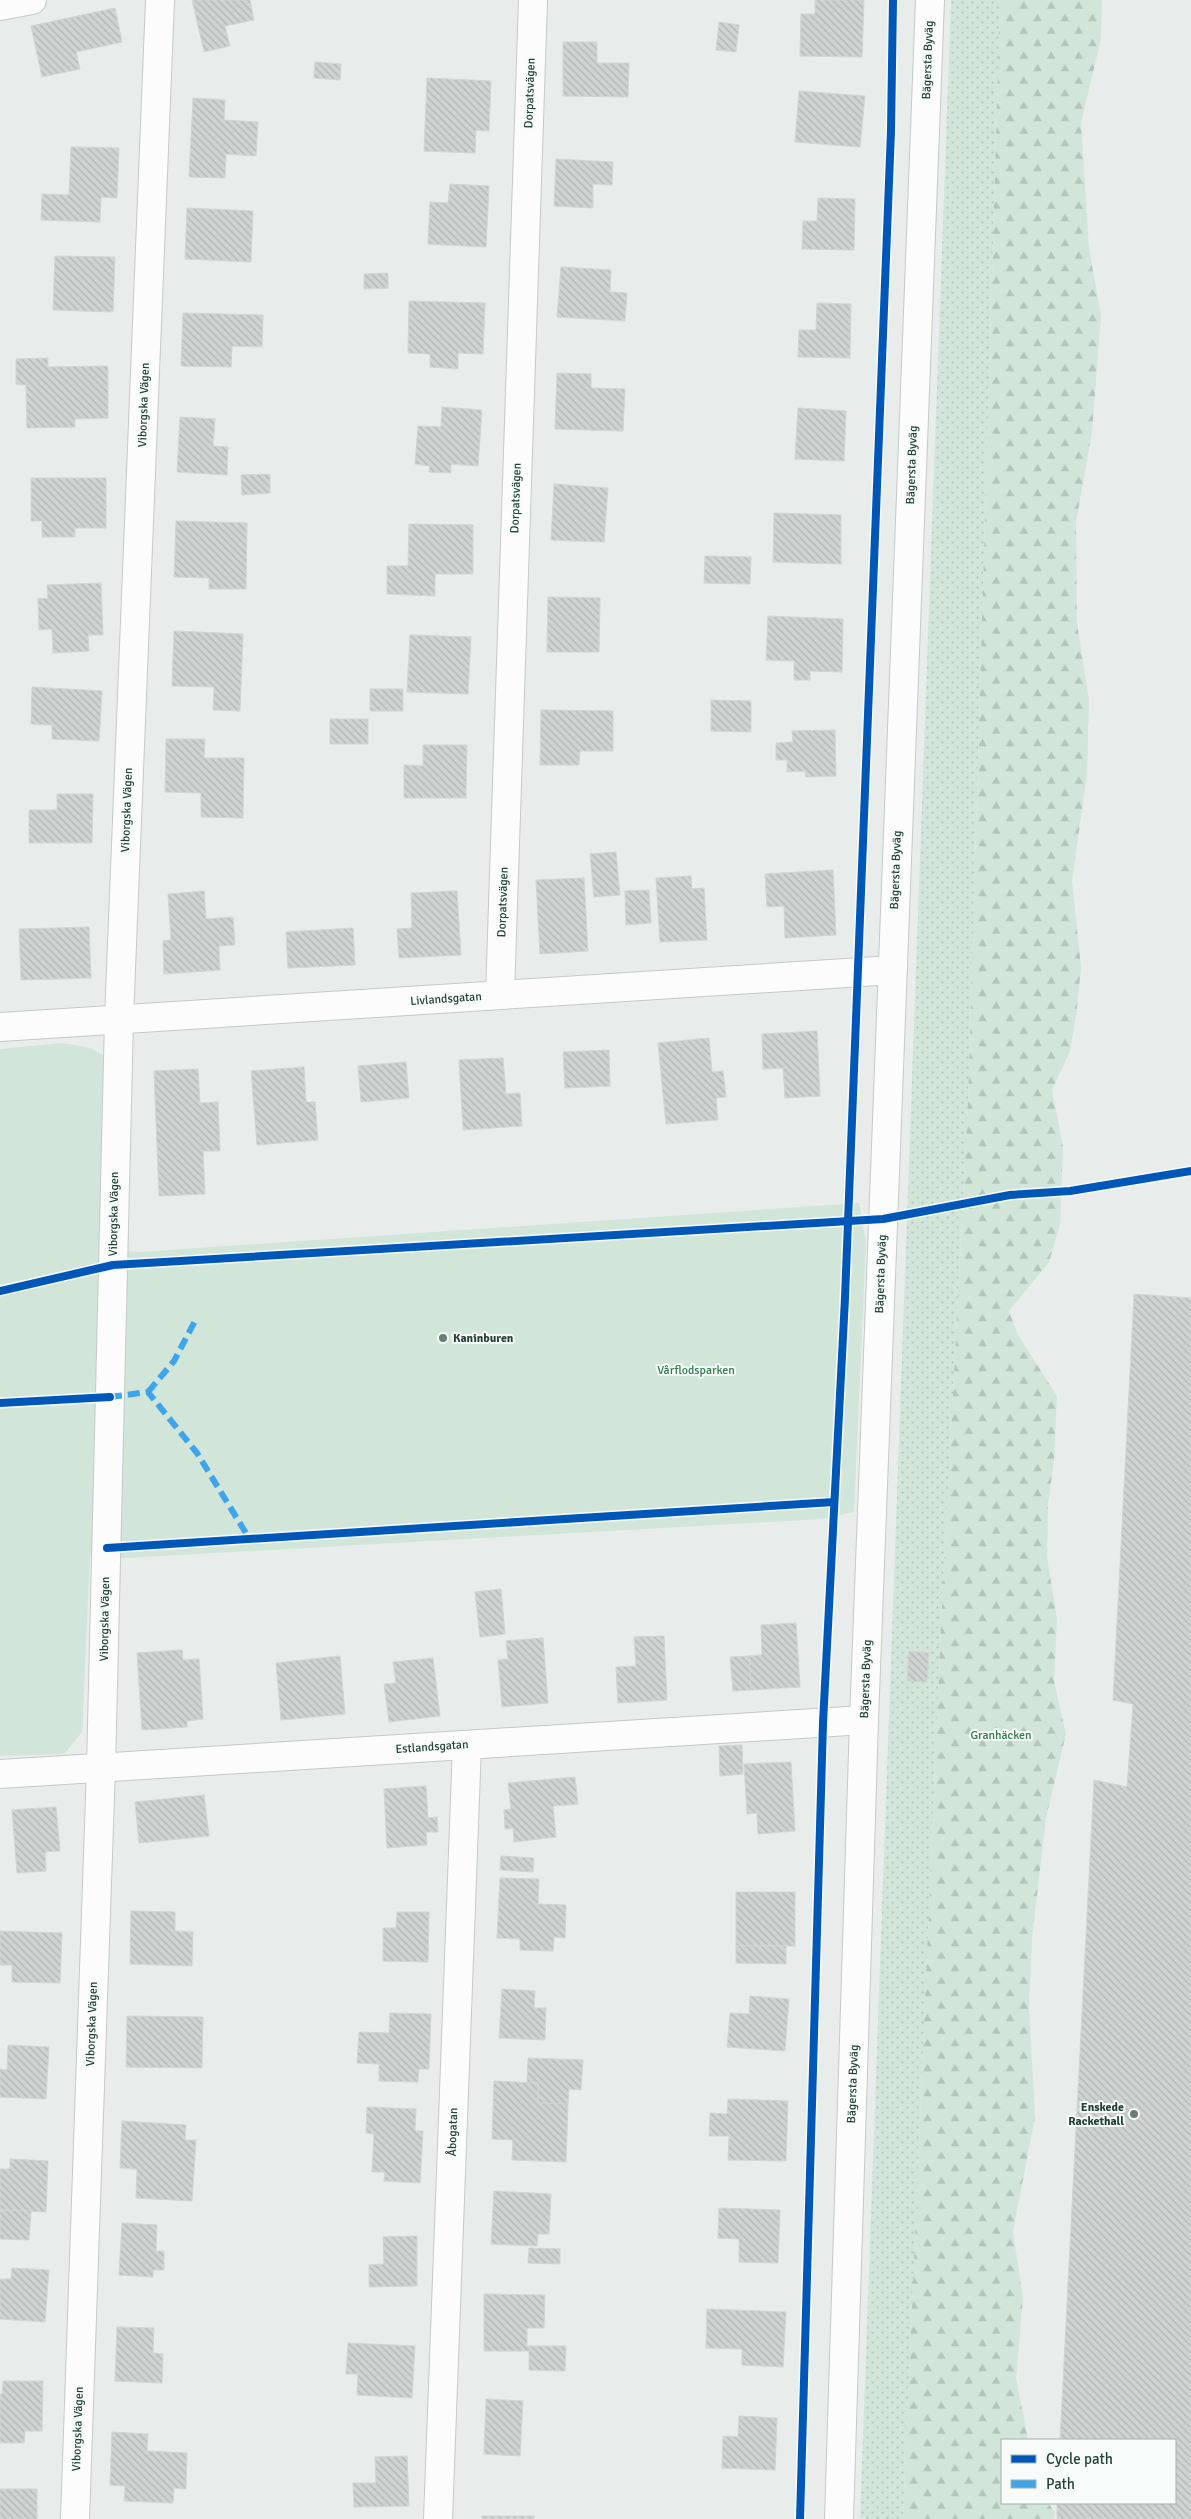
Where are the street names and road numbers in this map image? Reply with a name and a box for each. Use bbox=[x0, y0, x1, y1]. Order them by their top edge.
street label: Bägersta Byväg bbox=[919, 20, 937, 100]
street label: Dorpatsvägen bbox=[521, 57, 539, 129]
street label: Viborgska Vägen bbox=[135, 362, 153, 448]
street label: Bägersta Byväg bbox=[903, 425, 921, 505]
street label: Dorpatsvägen bbox=[507, 462, 525, 534]
street label: Viborgska Vägen bbox=[118, 767, 136, 853]
street label: Bägersta Byväg bbox=[887, 830, 905, 910]
street label: Dorpatsvägen bbox=[494, 866, 512, 938]
street label: Livlandsgatan bbox=[410, 989, 482, 1009]
street label: Viborgska Vägen bbox=[106, 1172, 122, 1256]
street label: Bägersta Byväg bbox=[872, 1234, 890, 1314]
street label: Viborgska Vägen bbox=[97, 1577, 113, 1661]
street label: Bägersta Byväg bbox=[857, 1639, 875, 1719]
street label: Estlandsgatan bbox=[395, 1737, 469, 1757]
street label: Viborgska Vägen bbox=[83, 1981, 101, 2067]
street label: Bägersta Byväg bbox=[844, 2044, 862, 2124]
street label: Åbogatan bbox=[445, 2107, 461, 2157]
street label: Viborgska Vägen bbox=[69, 2386, 87, 2472]

